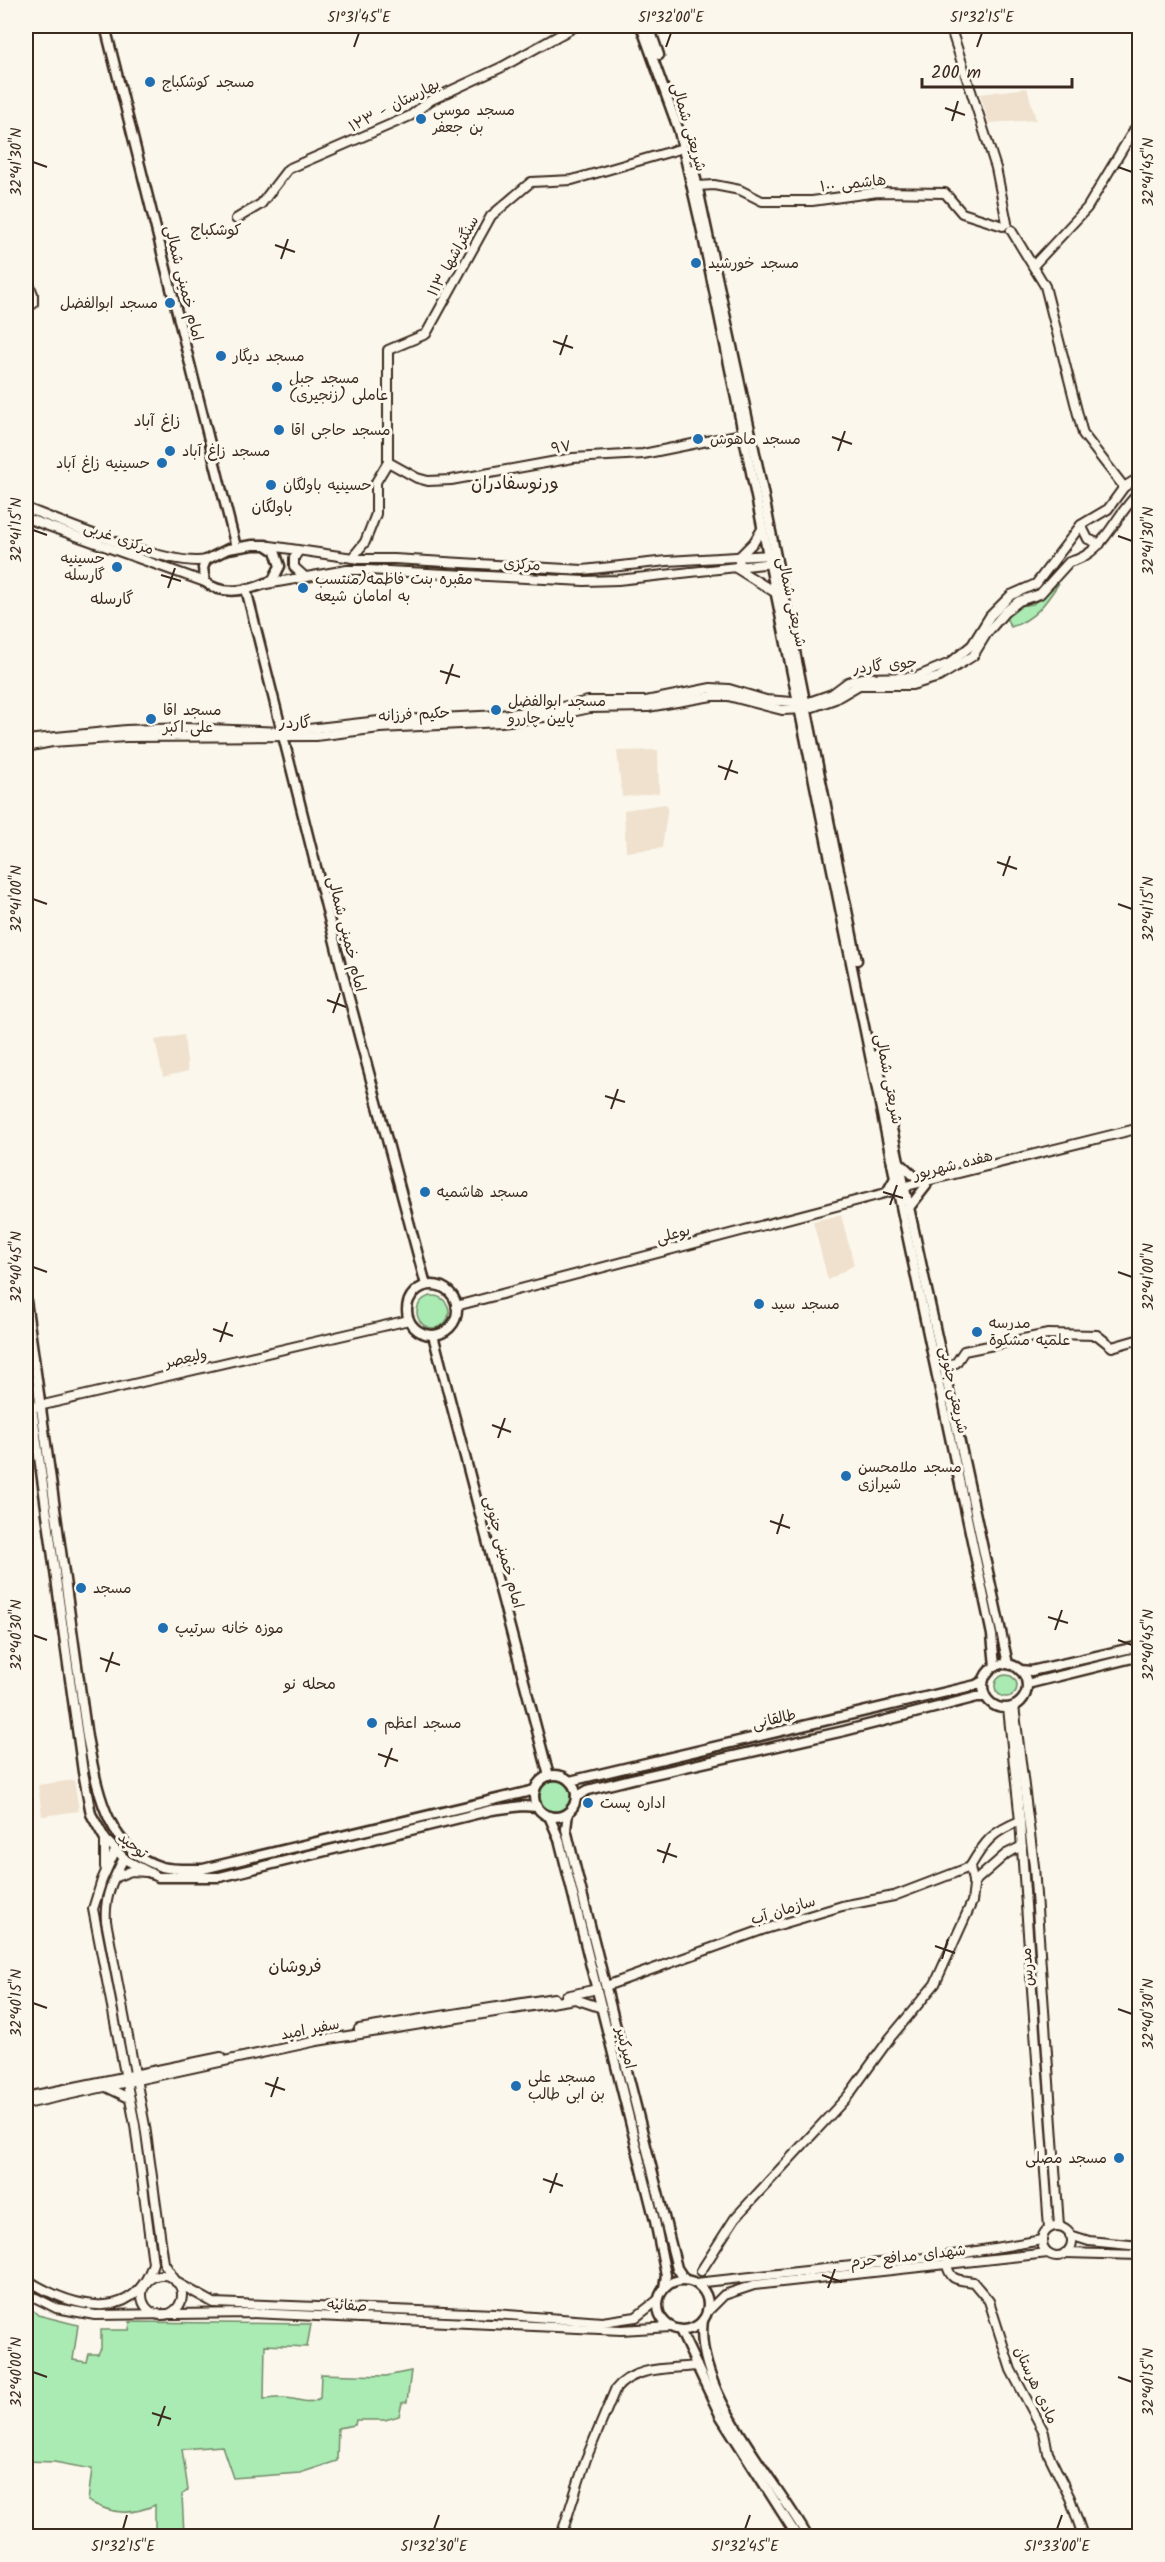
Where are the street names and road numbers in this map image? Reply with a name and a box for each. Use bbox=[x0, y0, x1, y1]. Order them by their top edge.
street label: بهارستان - ۱۲۳ bbox=[345, 73, 444, 139]
street label: شریعتی شمالی bbox=[664, 80, 712, 175]
street label: هاشمی ۱۰۰ bbox=[819, 169, 887, 199]
street label: سنگتراشها ۱۱۳ bbox=[422, 212, 486, 301]
street label: امام خمینی شمالی bbox=[157, 223, 209, 343]
street label: ۹۷ bbox=[549, 435, 573, 461]
street label: مرکزی غربی bbox=[80, 516, 157, 562]
street label: مرکزی bbox=[503, 552, 541, 578]
street label: شریعتی شمالی bbox=[770, 555, 812, 650]
street label: جوی گاردر bbox=[851, 651, 918, 681]
street label: حکیم فرزانه bbox=[377, 701, 451, 729]
street label: امام خمینی شمالی bbox=[320, 874, 372, 994]
street label: شریعتی شمالی bbox=[867, 1032, 909, 1126]
street label: هفده شهریور bbox=[910, 1145, 995, 1188]
street label: بوعلی bbox=[654, 1219, 693, 1251]
street label: ولیعصر bbox=[161, 1343, 210, 1376]
street label: شریعتی جنوبی bbox=[932, 1344, 974, 1436]
street label: امام خمینی جنوبی bbox=[477, 1493, 530, 1611]
street label: طالقانی bbox=[750, 1703, 799, 1737]
street label: توحید bbox=[112, 1826, 153, 1866]
street label: سازمان آب bbox=[748, 1890, 819, 1932]
street label: مدرس bbox=[1015, 1947, 1041, 1987]
street label: سفیر امید bbox=[279, 2013, 342, 2047]
street label: امیرکبیر bbox=[608, 2023, 642, 2072]
street label: شهدای مدافع حرم bbox=[849, 2239, 967, 2275]
street label: صفائیه bbox=[326, 2293, 368, 2319]
street label: مادی هرستان bbox=[1007, 2343, 1064, 2428]

